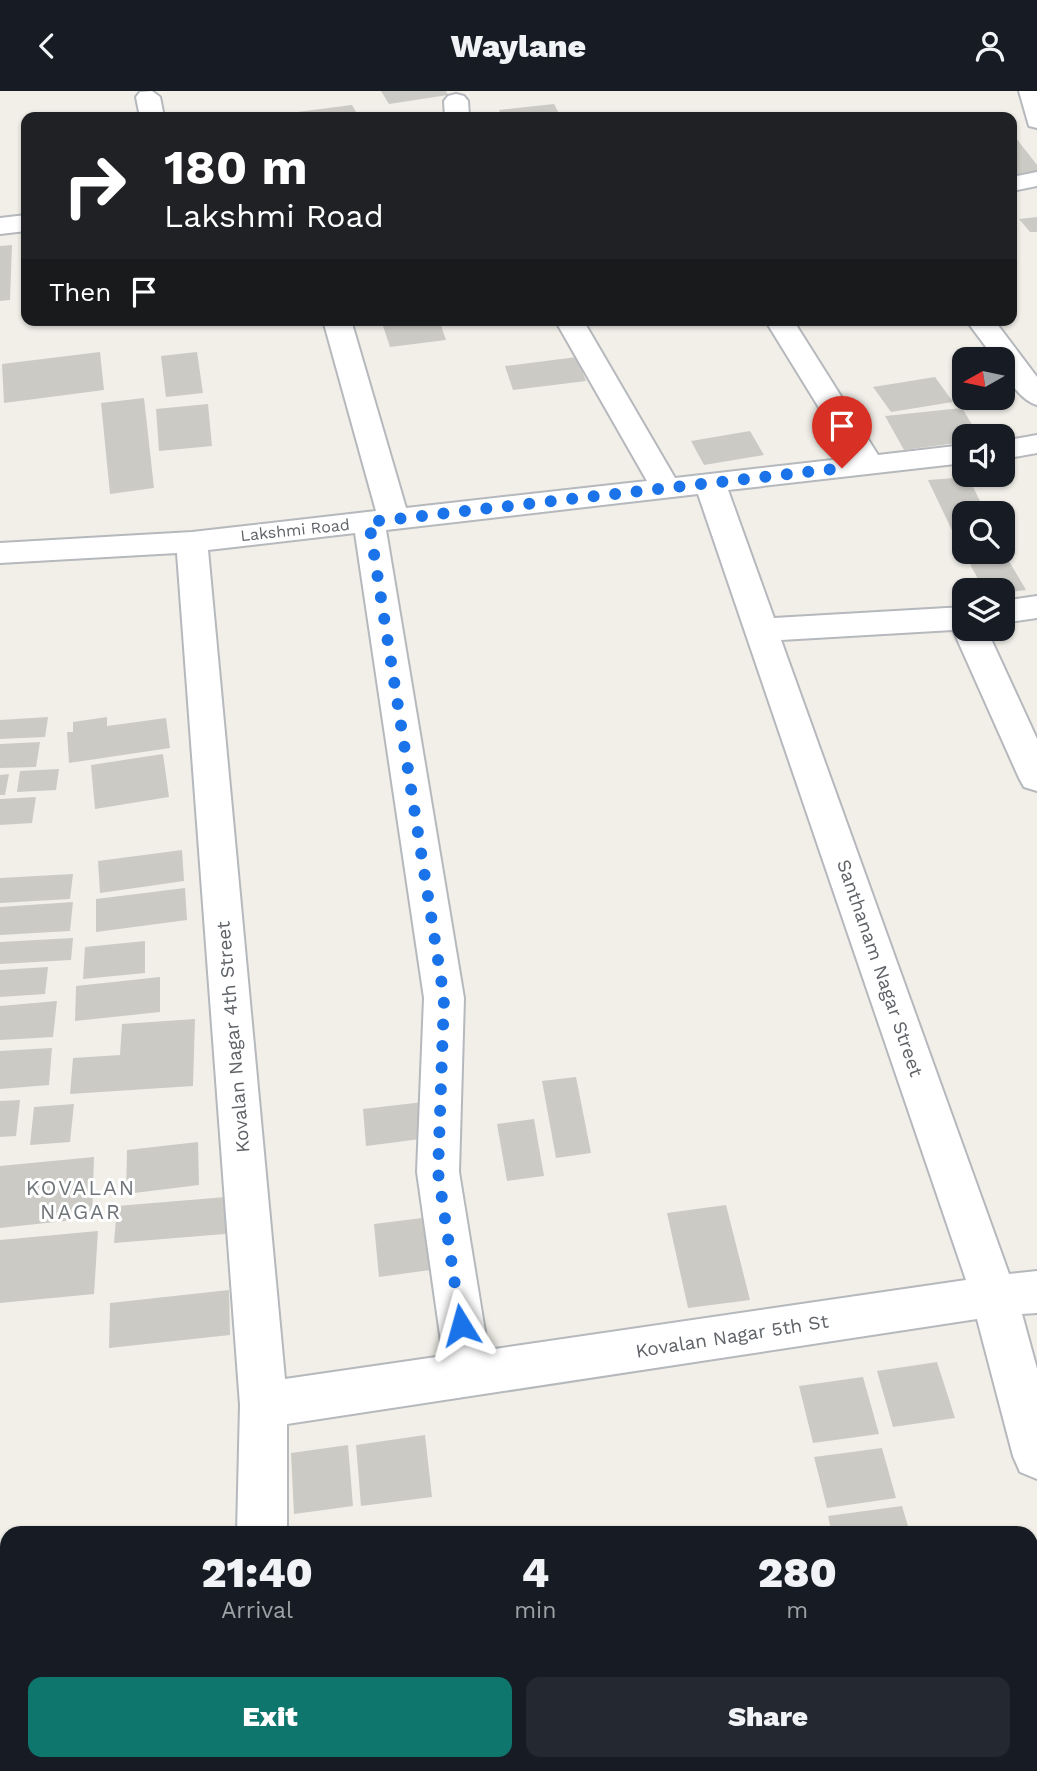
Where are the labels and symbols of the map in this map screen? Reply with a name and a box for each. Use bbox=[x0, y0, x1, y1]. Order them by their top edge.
north arrow bbox=[952, 347, 1015, 409]
pin bbox=[812, 396, 872, 468]
street label: Lakshmi Road bbox=[239, 515, 351, 545]
street label: Santhanam Nagar Street bbox=[832, 856, 928, 1080]
street label: Kovalan Nagar 4th Street bbox=[211, 920, 255, 1154]
district label: KOVALAN NAGAR bbox=[26, 1175, 136, 1224]
position arrow bbox=[424, 1288, 498, 1362]
street label: Kovalan Nagar 5th St bbox=[634, 1309, 830, 1363]

